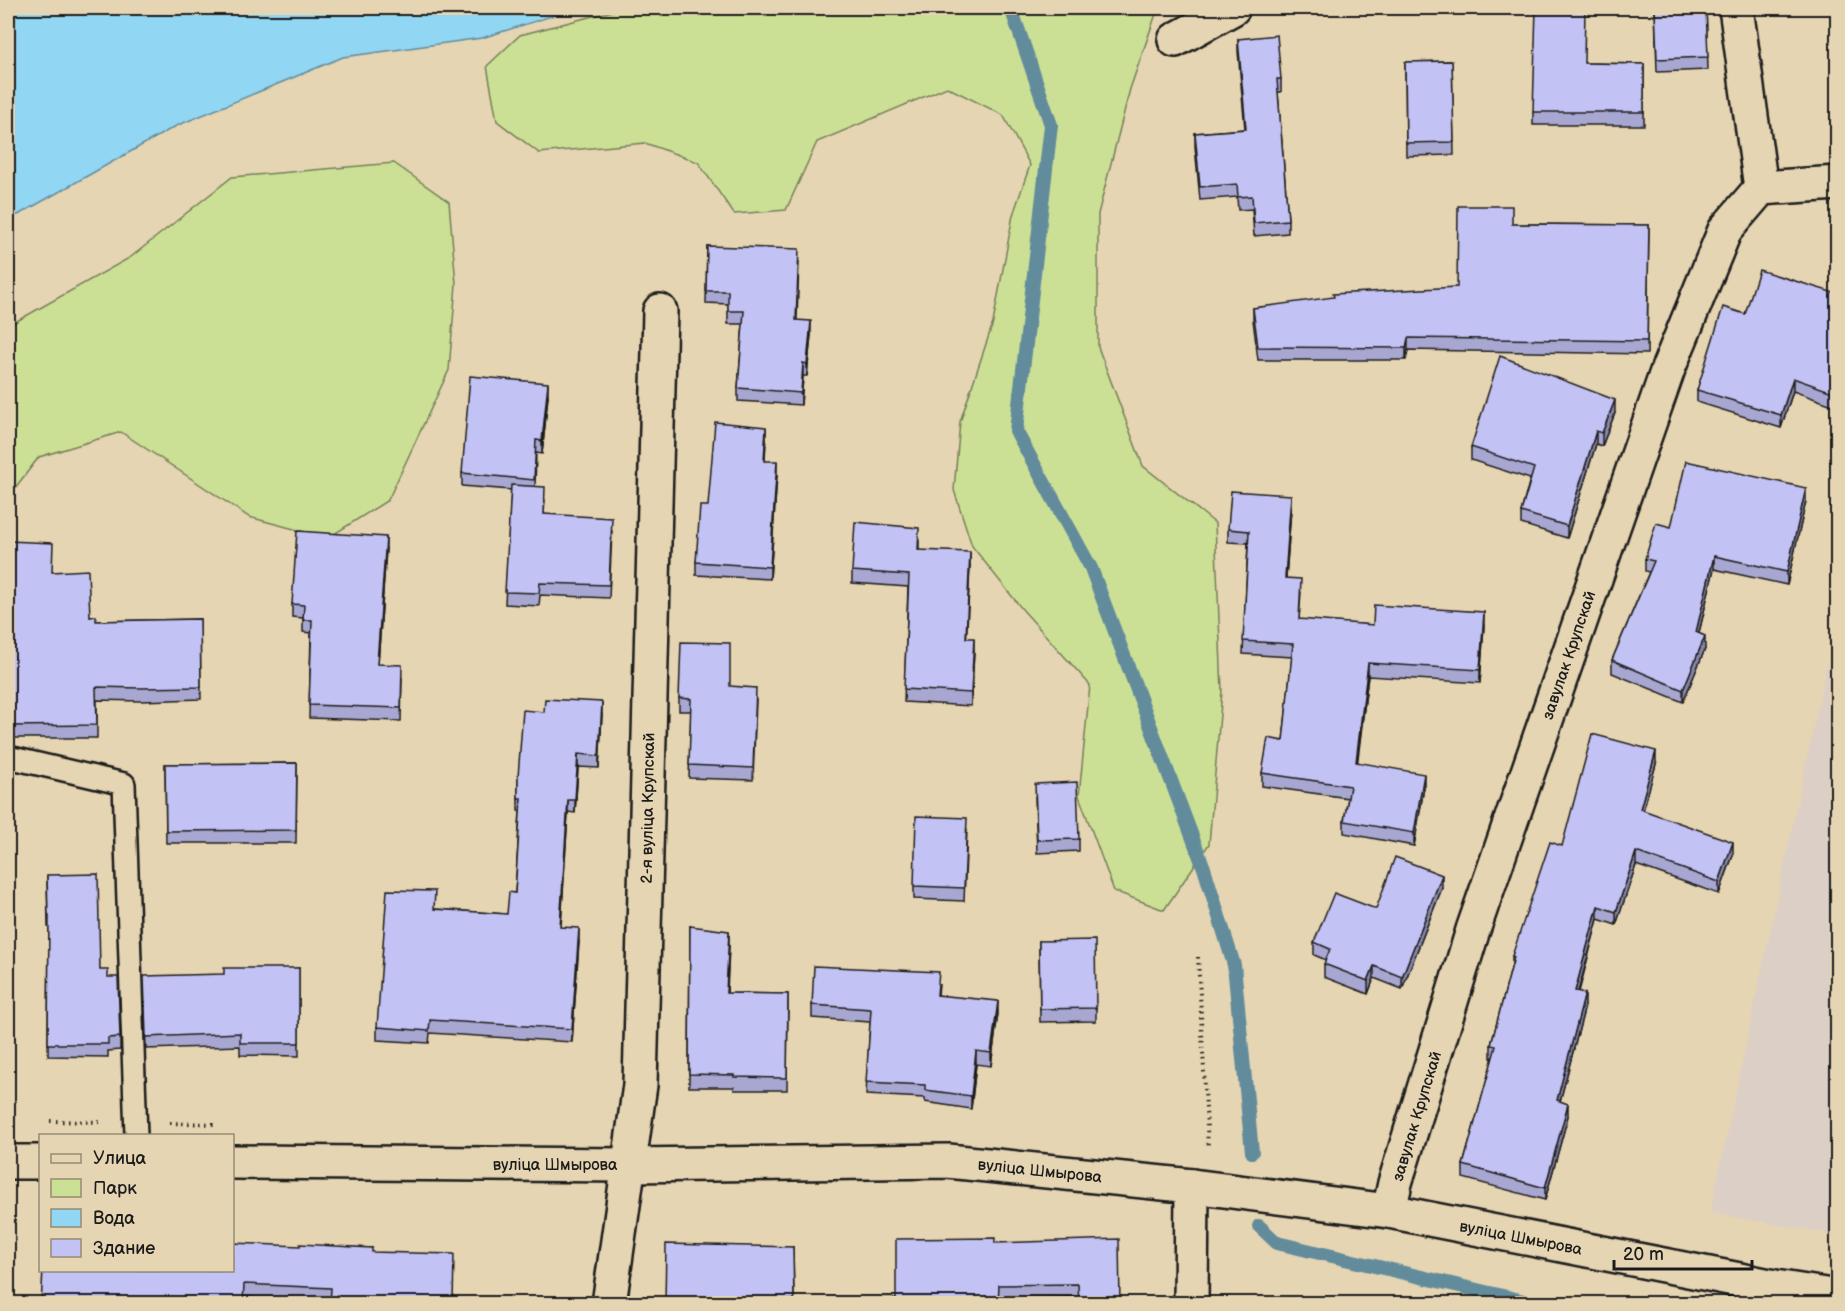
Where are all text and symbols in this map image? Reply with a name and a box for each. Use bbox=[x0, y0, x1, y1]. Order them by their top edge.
street label: завулак Крупскай bbox=[1538, 589, 1600, 722]
street label: 2-я вуліца Крупскай bbox=[638, 732, 659, 884]
street label: завулак Крупскай bbox=[1389, 1049, 1446, 1184]
legend bbox=[39, 1134, 234, 1272]
text: Улица bbox=[93, 1148, 147, 1169]
street label: вуліца Шмырова bbox=[493, 1156, 618, 1175]
street label: вуліца Шмырова bbox=[977, 1156, 1103, 1188]
text: Парк bbox=[93, 1178, 137, 1199]
text: Вода bbox=[93, 1208, 135, 1229]
street label: вуліца Шмырова bbox=[1458, 1217, 1584, 1260]
scale bar bbox=[1614, 1233, 1752, 1271]
text: Здание bbox=[93, 1238, 155, 1259]
text: 20 m bbox=[1623, 1244, 1664, 1265]

